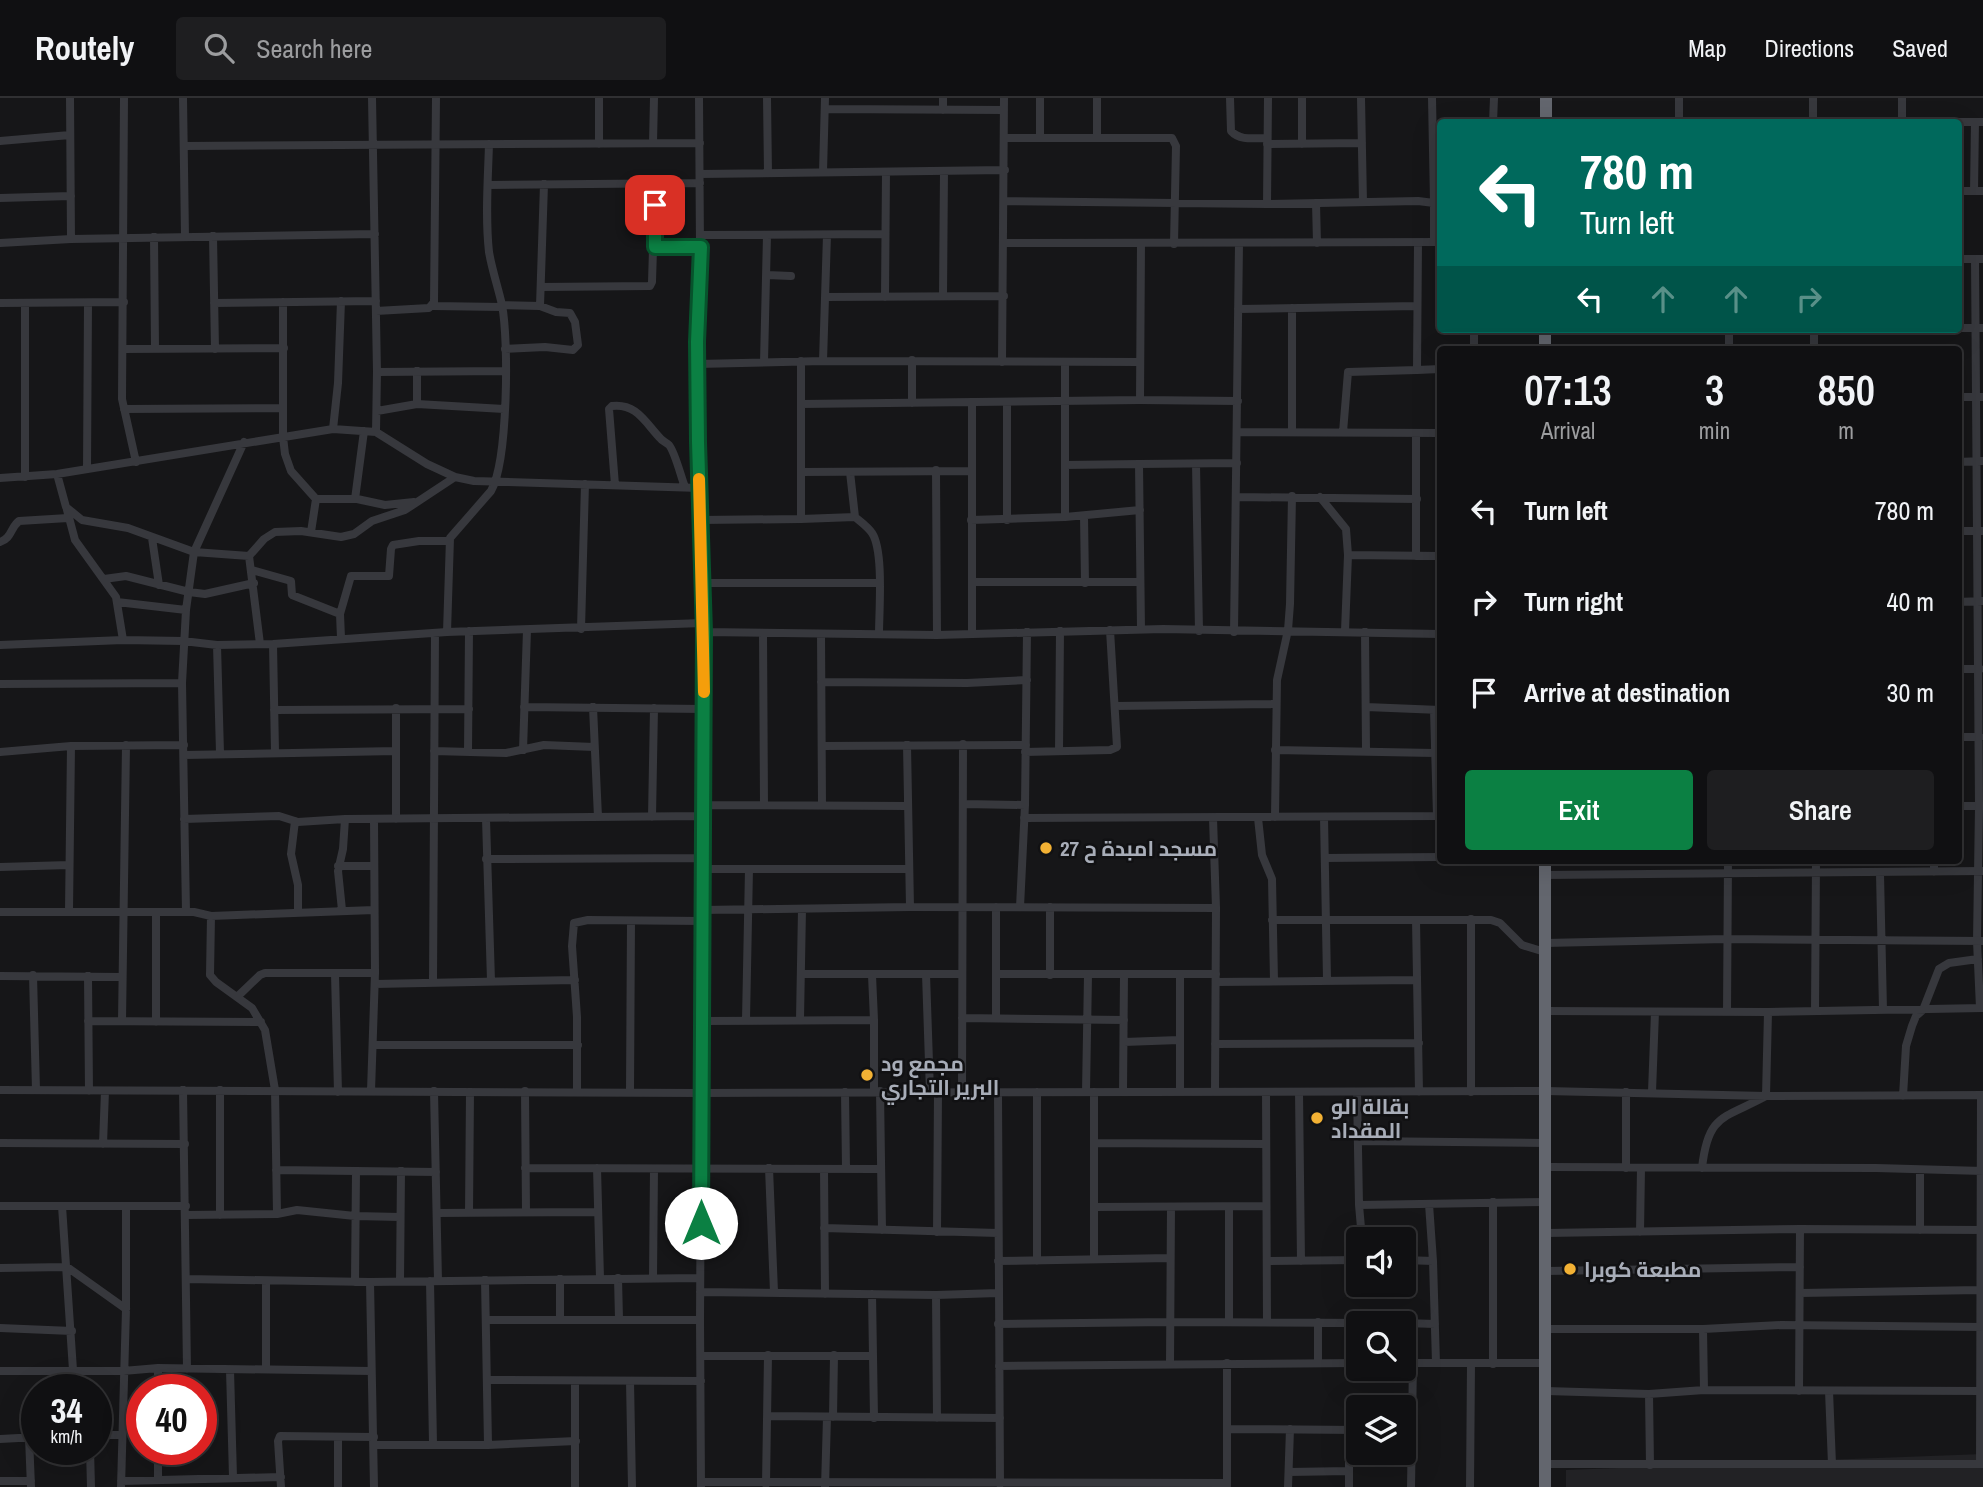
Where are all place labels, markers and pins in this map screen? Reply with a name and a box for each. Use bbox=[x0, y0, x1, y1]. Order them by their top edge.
pin bbox=[625, 175, 685, 235]
place label: مسجد امبدة ح 27 bbox=[1060, 834, 1217, 863]
marker: مسجد امبدة ح 27 bbox=[1038, 840, 1054, 856]
place label: مجمع ود البرير التجاري bbox=[881, 1049, 999, 1105]
marker: مجمع ود البرير التجاري bbox=[859, 1067, 875, 1083]
place label: بقالة الو المقداد bbox=[1331, 1092, 1409, 1145]
marker: بقالة الو المقداد bbox=[1309, 1110, 1325, 1126]
place label: مطبعة كوبرا bbox=[1584, 1255, 1701, 1284]
marker: مطبعة كوبرا bbox=[1562, 1261, 1578, 1277]

